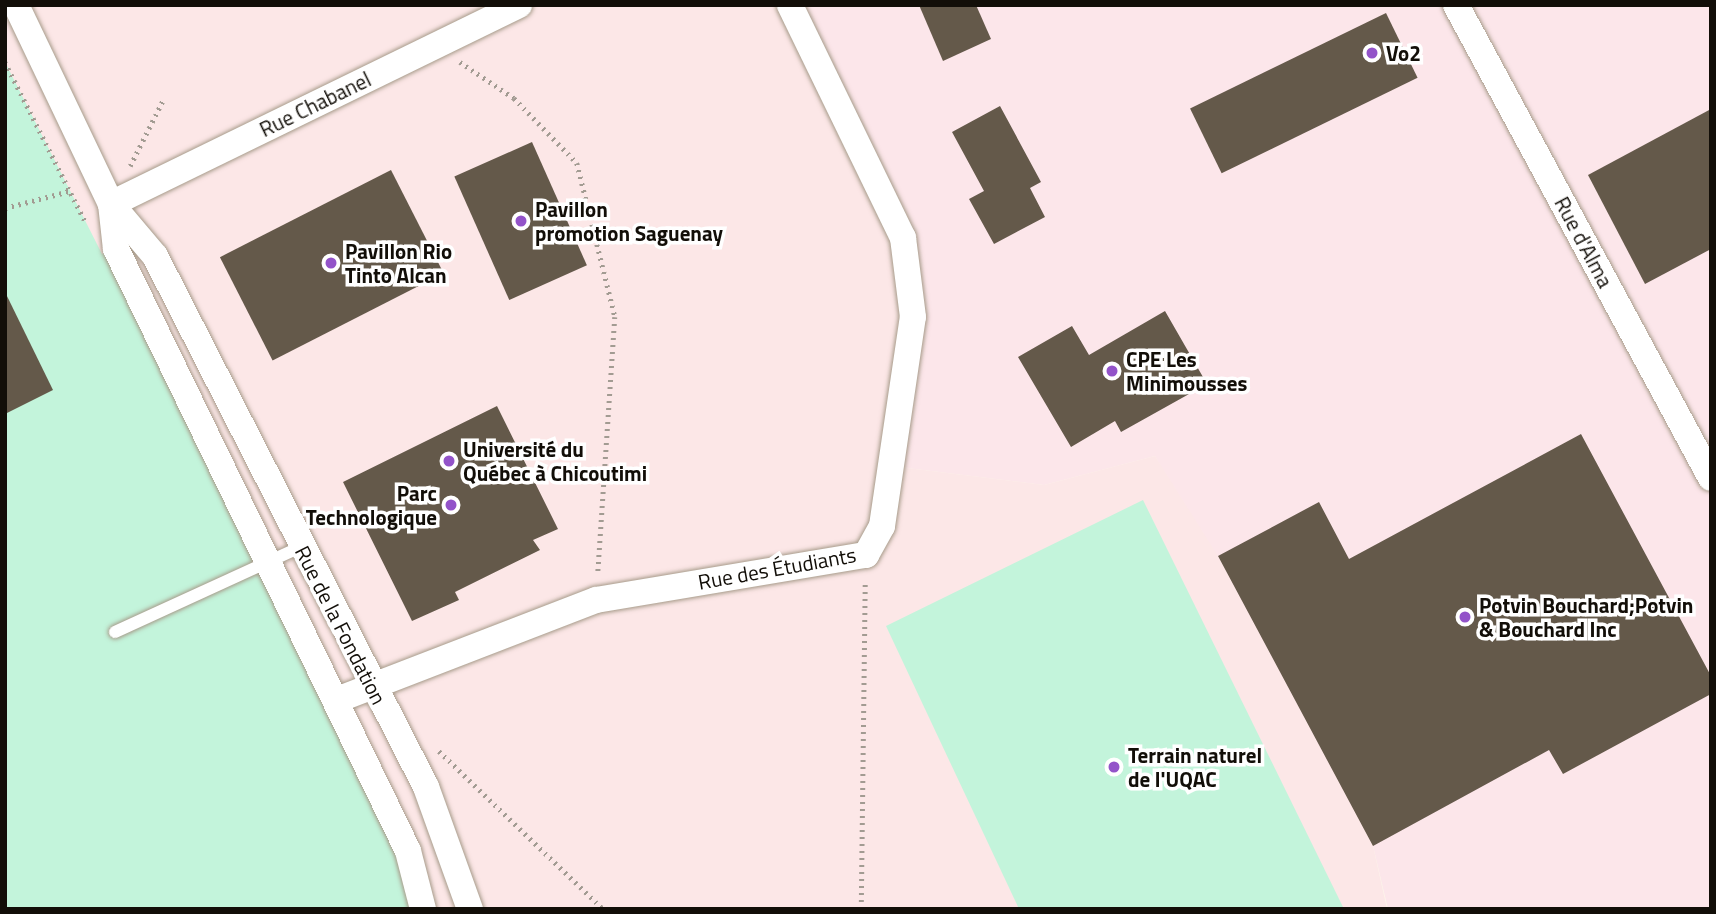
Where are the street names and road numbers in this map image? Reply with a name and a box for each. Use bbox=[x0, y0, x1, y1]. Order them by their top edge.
street label: Rue Chabanel bbox=[255, 66, 375, 142]
street label: Rue d'Alma bbox=[1550, 192, 1618, 292]
street label: Rue de la Fondation bbox=[290, 542, 392, 708]
street label: Rue des Étudiants bbox=[696, 542, 858, 594]

